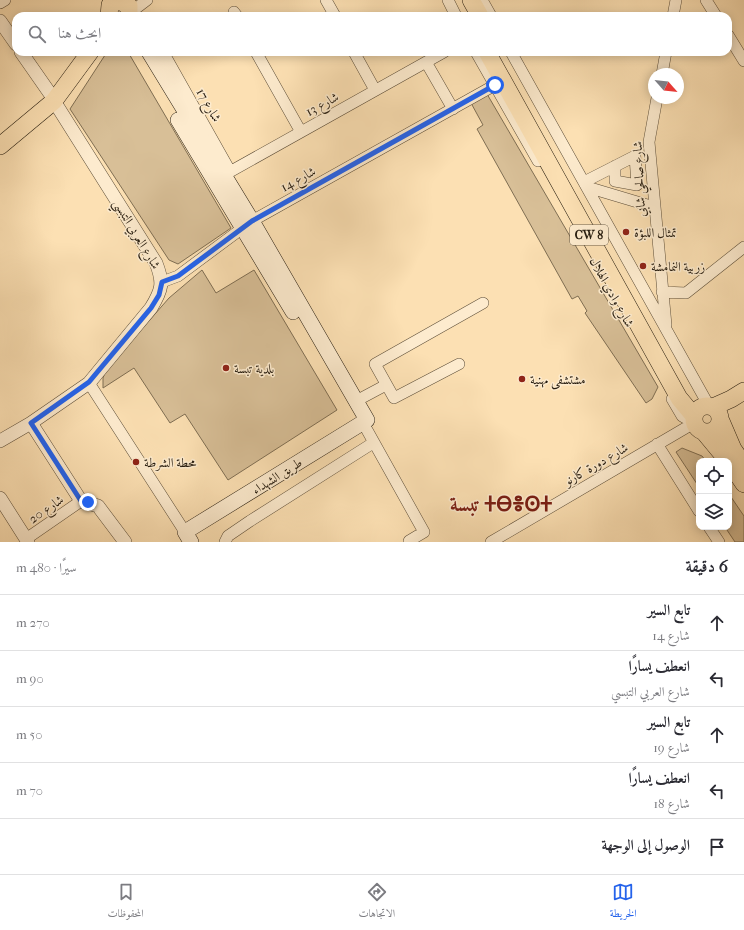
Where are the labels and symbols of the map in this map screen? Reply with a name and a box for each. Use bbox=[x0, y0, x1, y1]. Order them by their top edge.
north arrow bbox=[648, 68, 684, 104]
route start bbox=[486, 76, 504, 94]
street label: شارع 17 bbox=[190, 86, 225, 126]
street label: شارع 13 bbox=[303, 89, 343, 123]
street label: شارع صالحي شابي bbox=[630, 140, 653, 217]
street label: شارع 14 bbox=[278, 163, 320, 198]
street label: شارع العربي التبسي bbox=[106, 196, 164, 274]
road number: CW 8 bbox=[570, 225, 608, 245]
place label: تمثال اللبؤة bbox=[634, 225, 677, 241]
marker: تمثال اللبؤة bbox=[621, 227, 631, 237]
street label: شارع وادي الهلال bbox=[583, 254, 637, 332]
place label: زربية النمامشة bbox=[651, 259, 705, 275]
marker: زربية النمامشة bbox=[638, 261, 648, 271]
place label: بلدية تبسة bbox=[234, 361, 274, 377]
marker: بلدية تبسة bbox=[221, 363, 231, 373]
place label: مشتشفى مهنية bbox=[530, 372, 586, 390]
marker: مشتشفى مهنية bbox=[517, 374, 527, 384]
street label: شارع دورة كارنو bbox=[560, 440, 633, 493]
place label: محطة الشرطة bbox=[144, 455, 196, 471]
street label: طريق الشهداء bbox=[249, 455, 305, 498]
marker: محطة الشرطة bbox=[131, 457, 141, 467]
street label: شارع 20 bbox=[26, 492, 69, 530]
district label: تبسة ⵜⴱⴻⵙⵜ bbox=[450, 492, 553, 517]
route end bbox=[79, 493, 97, 511]

